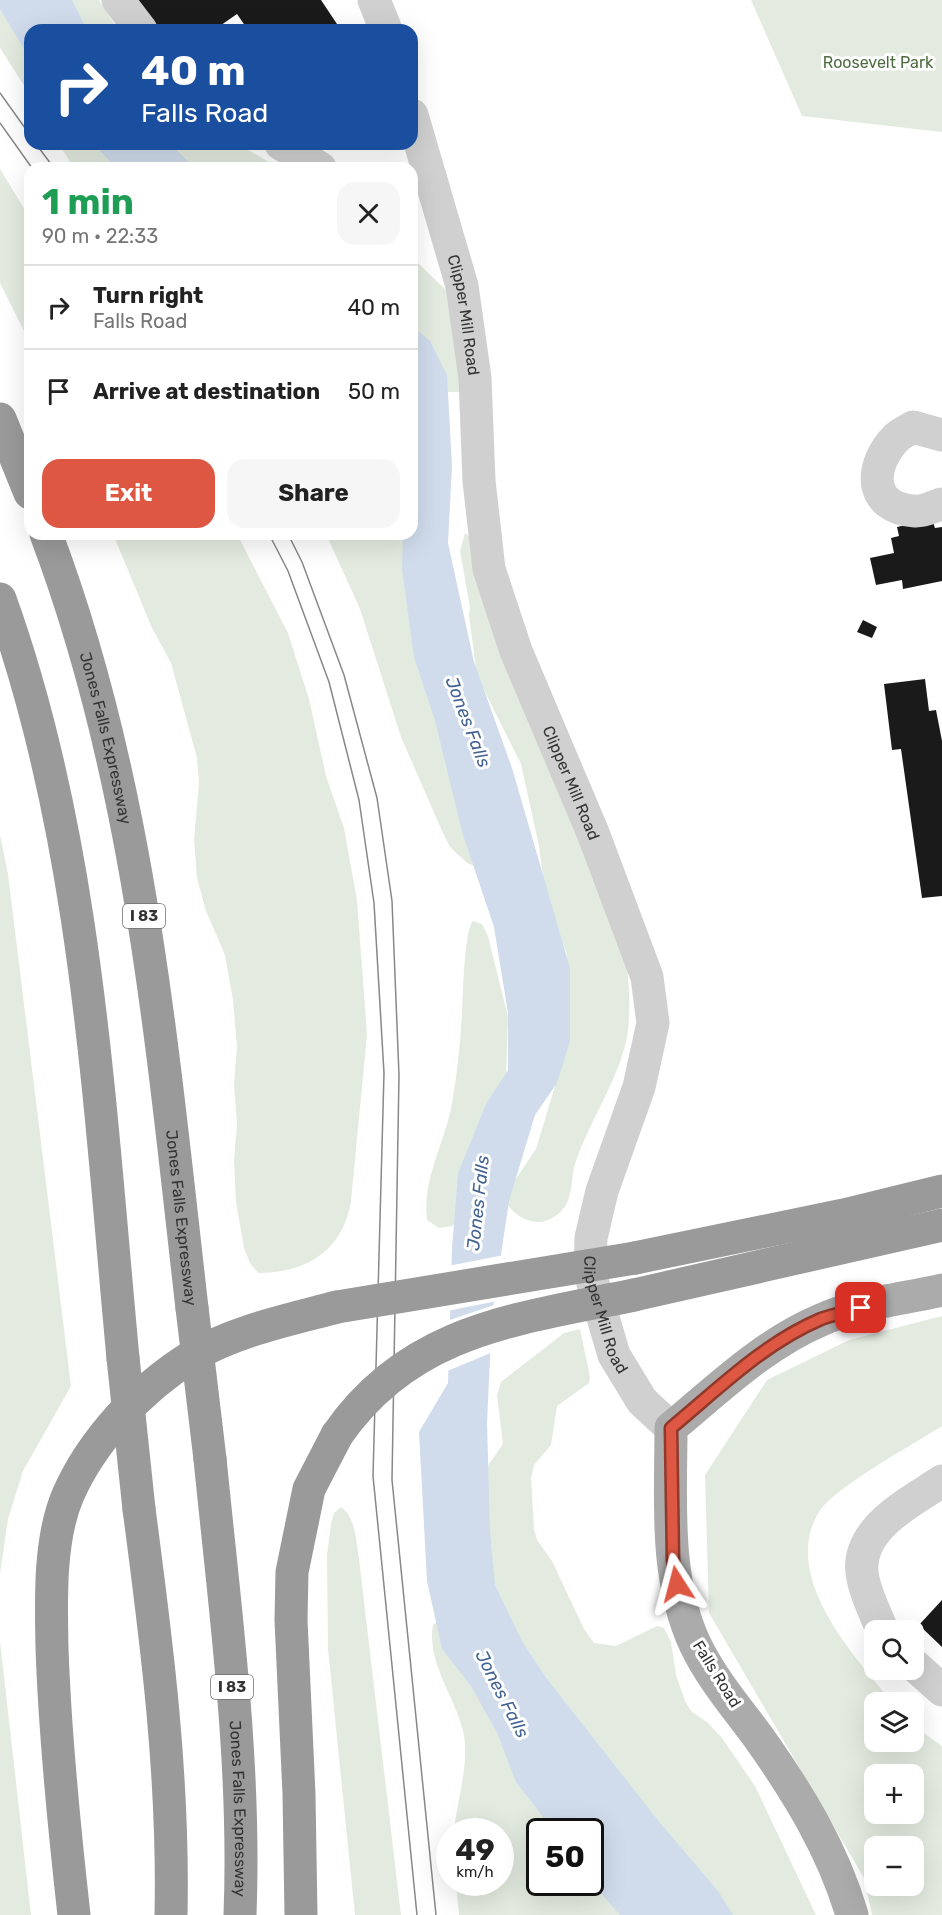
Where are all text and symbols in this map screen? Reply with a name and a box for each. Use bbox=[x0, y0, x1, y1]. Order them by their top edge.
text: 40 m bbox=[141, 46, 246, 96]
icon: right bbox=[42, 48, 120, 126]
park label: Roosevelt Park bbox=[823, 53, 934, 72]
text: Falls Road bbox=[141, 97, 268, 129]
text: 1 min bbox=[42, 180, 134, 223]
button: close bbox=[337, 182, 400, 245]
text: 90 m · 22:33 bbox=[42, 224, 158, 248]
street label: Clipper Mill Road bbox=[444, 252, 484, 376]
text: Turn right bbox=[93, 282, 203, 309]
icon: right bbox=[42, 291, 75, 324]
text: 40 m bbox=[347, 294, 400, 321]
text: Falls Road bbox=[93, 309, 187, 333]
icon: arrive bbox=[42, 375, 75, 408]
text: Arrive at destination bbox=[93, 378, 320, 405]
text: 50 m bbox=[348, 378, 400, 405]
button: Exit bbox=[42, 459, 215, 528]
button: Share bbox=[227, 459, 400, 528]
street label: Jones Falls Expressway bbox=[76, 650, 136, 826]
water label: Jones Falls bbox=[441, 674, 495, 770]
street label: Clipper Mill Road bbox=[539, 723, 604, 842]
road number: I 83 bbox=[123, 904, 165, 928]
street label: Jones Falls Expressway bbox=[162, 1129, 201, 1307]
water label: Jones Falls bbox=[462, 1154, 494, 1252]
street label: Clipper Mill Road bbox=[580, 1256, 632, 1377]
pin bbox=[835, 1282, 886, 1333]
icon: arrive bbox=[844, 1291, 877, 1324]
position arrow bbox=[645, 1552, 709, 1616]
map controls bbox=[864, 1620, 924, 1896]
button: search bbox=[864, 1620, 924, 1680]
street label: Falls Road bbox=[689, 1637, 745, 1711]
water label: Jones Falls bbox=[471, 1647, 533, 1741]
road number: I 83 bbox=[211, 1675, 253, 1699]
button: layers bbox=[864, 1692, 924, 1752]
street label: Jones Falls Expressway bbox=[226, 1720, 251, 1897]
button: + bbox=[864, 1764, 924, 1824]
speed limit sign: 50 bbox=[526, 1818, 604, 1896]
text: 49 bbox=[455, 1832, 495, 1868]
button: − bbox=[864, 1836, 924, 1896]
text: km/h bbox=[456, 1863, 494, 1881]

